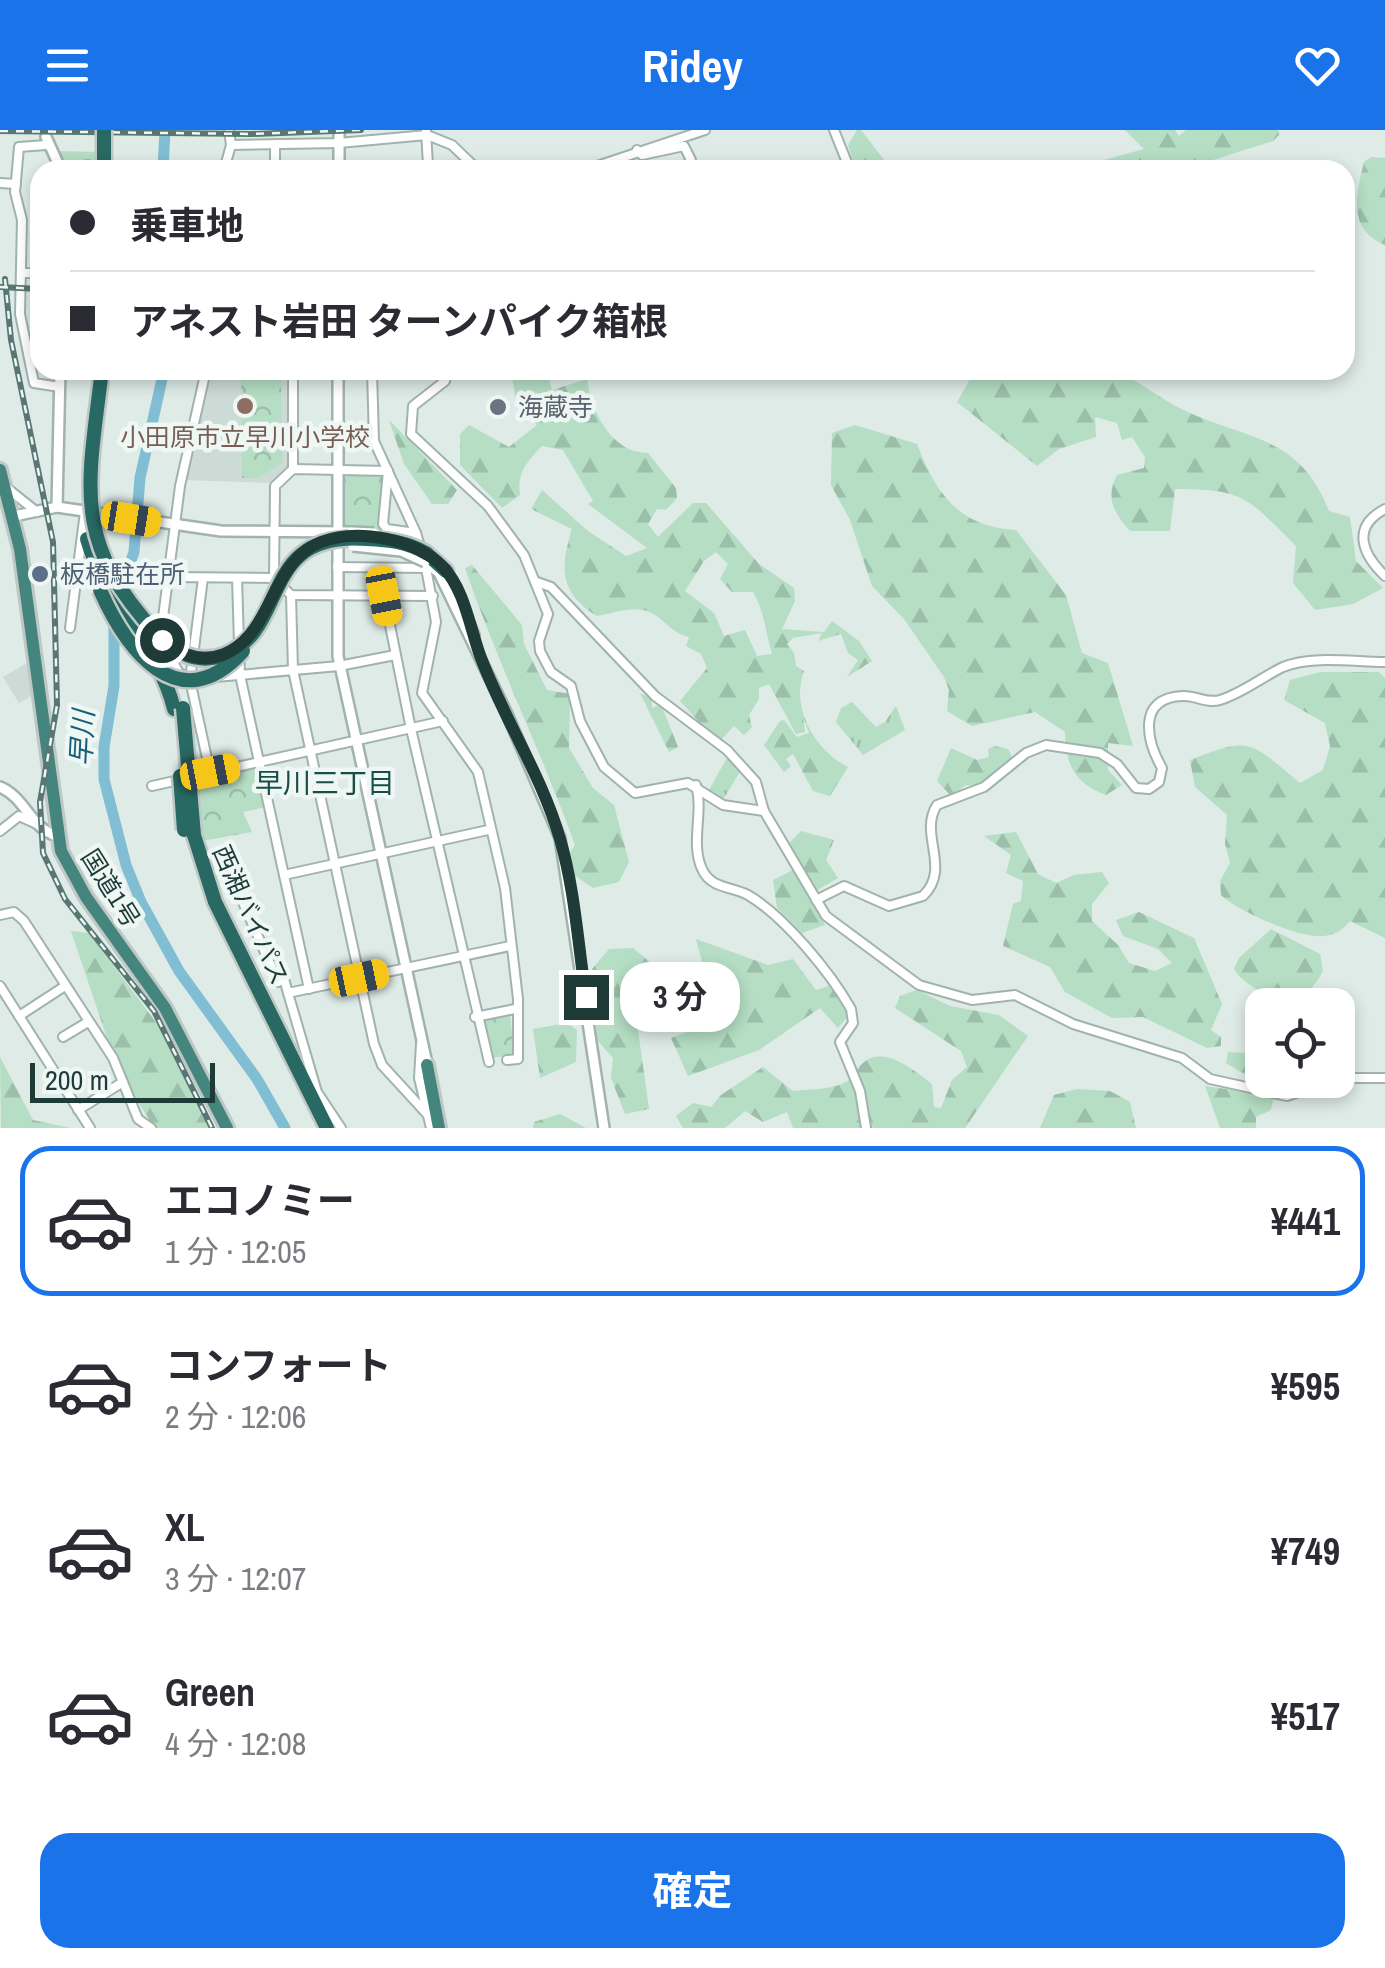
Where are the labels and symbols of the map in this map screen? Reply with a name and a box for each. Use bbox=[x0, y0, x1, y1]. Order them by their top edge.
place label: 海蔵寺 bbox=[518, 390, 593, 424]
marker: 小田原市立早川小学校 bbox=[234, 395, 256, 417]
marker: 海蔵寺 bbox=[487, 396, 509, 418]
place label: 小田原市立早川小学校 bbox=[120, 420, 370, 454]
car bbox=[99, 499, 163, 539]
place label: 板橋駐在所 bbox=[60, 557, 185, 591]
marker: 板橋駐在所 bbox=[29, 563, 51, 585]
car bbox=[364, 564, 404, 628]
route start bbox=[140, 618, 185, 663]
water label: 早川 bbox=[62, 706, 103, 767]
car bbox=[178, 752, 242, 792]
district label: 早川三丁目 bbox=[255, 764, 395, 802]
street label: 西湘バイパス bbox=[205, 840, 297, 990]
street label: 国道1号 bbox=[74, 842, 148, 934]
car bbox=[327, 957, 391, 999]
callout: 3 分 bbox=[621, 962, 741, 1032]
route end bbox=[564, 975, 609, 1020]
scale bar bbox=[30, 1058, 215, 1103]

